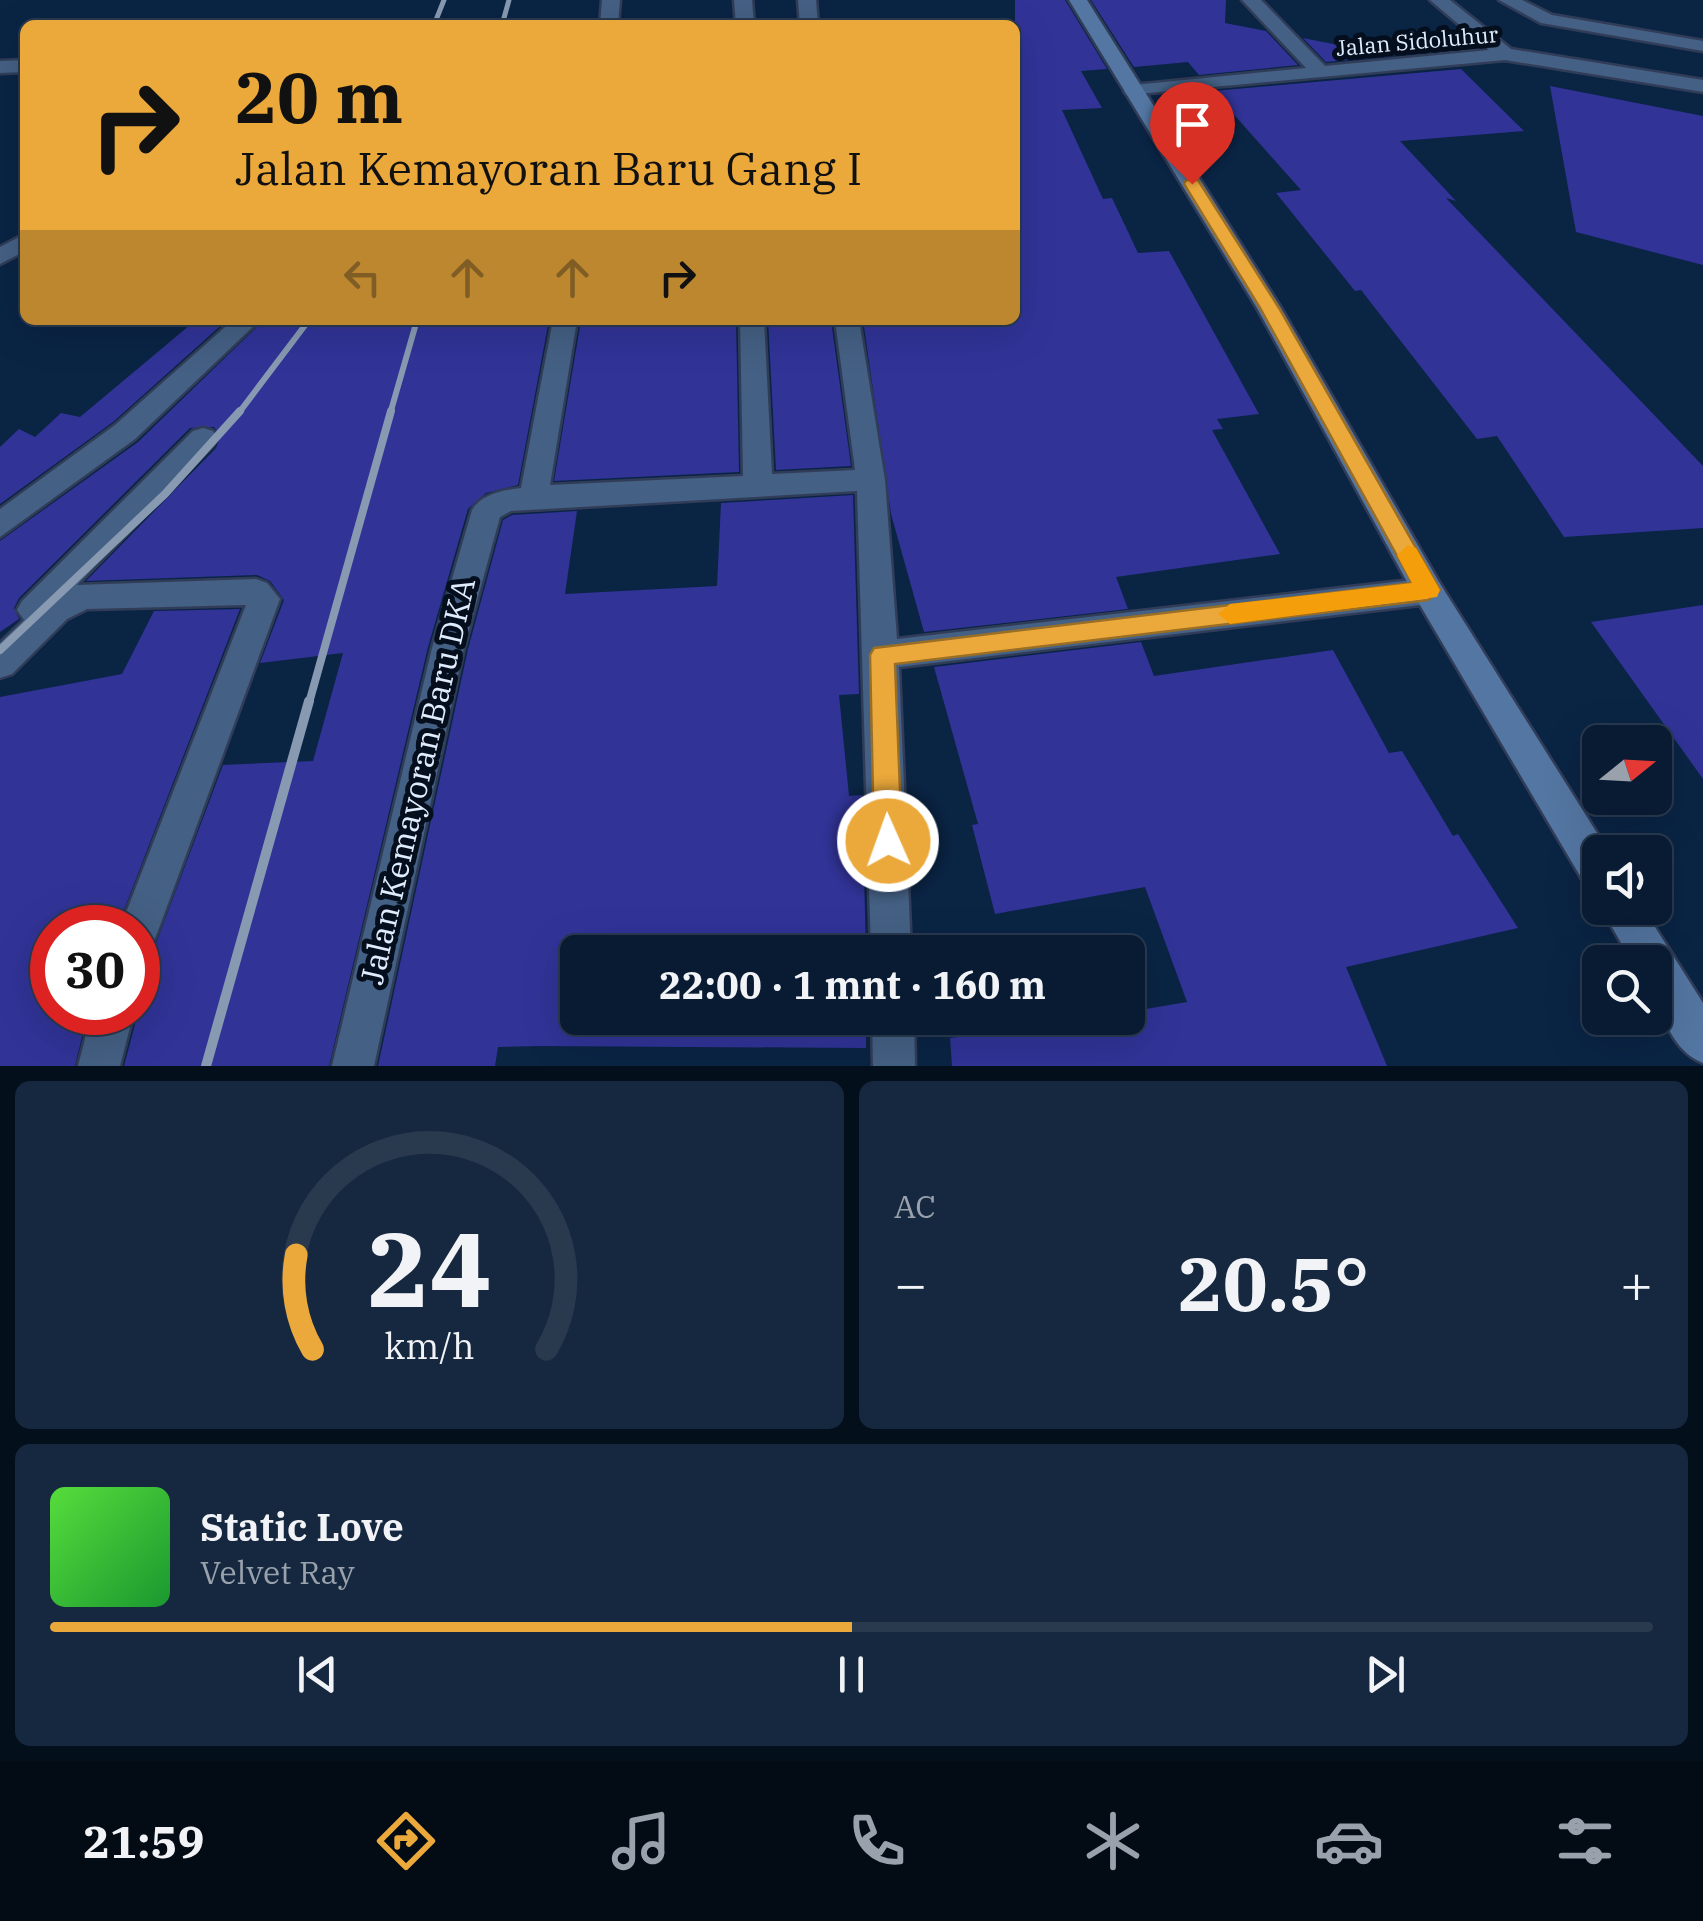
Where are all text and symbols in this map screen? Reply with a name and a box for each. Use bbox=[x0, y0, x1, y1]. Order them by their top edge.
street label: Jalan Sidoluhur bbox=[1335, 19, 1500, 62]
text: 20 m bbox=[235, 51, 403, 142]
icon: right bbox=[70, 60, 200, 190]
pin bbox=[1150, 82, 1235, 185]
icon: arrive bbox=[1165, 97, 1220, 152]
text: Jalan Kemayoran Baru Gang I bbox=[235, 139, 862, 197]
icon: left bbox=[335, 250, 390, 305]
icon: ahead bbox=[440, 250, 495, 305]
icon: ahead bbox=[545, 250, 600, 305]
icon: right bbox=[650, 250, 705, 305]
street label: Jalan Kemayoran Baru DKA bbox=[350, 573, 484, 988]
north arrow bbox=[1582, 725, 1672, 815]
map controls bbox=[1582, 725, 1672, 1035]
position arrow bbox=[836, 789, 940, 893]
button: sound bbox=[1582, 835, 1672, 925]
speed limit sign: 30 bbox=[30, 905, 160, 1035]
button: search bbox=[1582, 945, 1672, 1035]
text: 22:00 · 1 mnt · 160 m bbox=[659, 960, 1046, 1009]
text: AC bbox=[894, 1185, 936, 1227]
text: 24 bbox=[367, 1200, 492, 1336]
text: 20.5° bbox=[1178, 1234, 1369, 1332]
text: − bbox=[894, 1248, 927, 1319]
text: + bbox=[1620, 1248, 1653, 1319]
text: km/h bbox=[384, 1322, 475, 1369]
text: Static Love bbox=[200, 1502, 404, 1551]
text: Velvet Ray bbox=[200, 1551, 355, 1593]
icon: previous bbox=[290, 1647, 345, 1702]
icon: pause bbox=[824, 1647, 879, 1702]
icon: next bbox=[1358, 1647, 1413, 1702]
icon: directions bbox=[371, 1806, 441, 1876]
icon: music bbox=[606, 1806, 676, 1876]
icon: phone bbox=[842, 1806, 912, 1876]
icon: climate bbox=[1078, 1806, 1148, 1876]
icon: car bbox=[1314, 1806, 1384, 1876]
icon: filters bbox=[1550, 1806, 1620, 1876]
text: 21:59 bbox=[83, 1812, 205, 1870]

